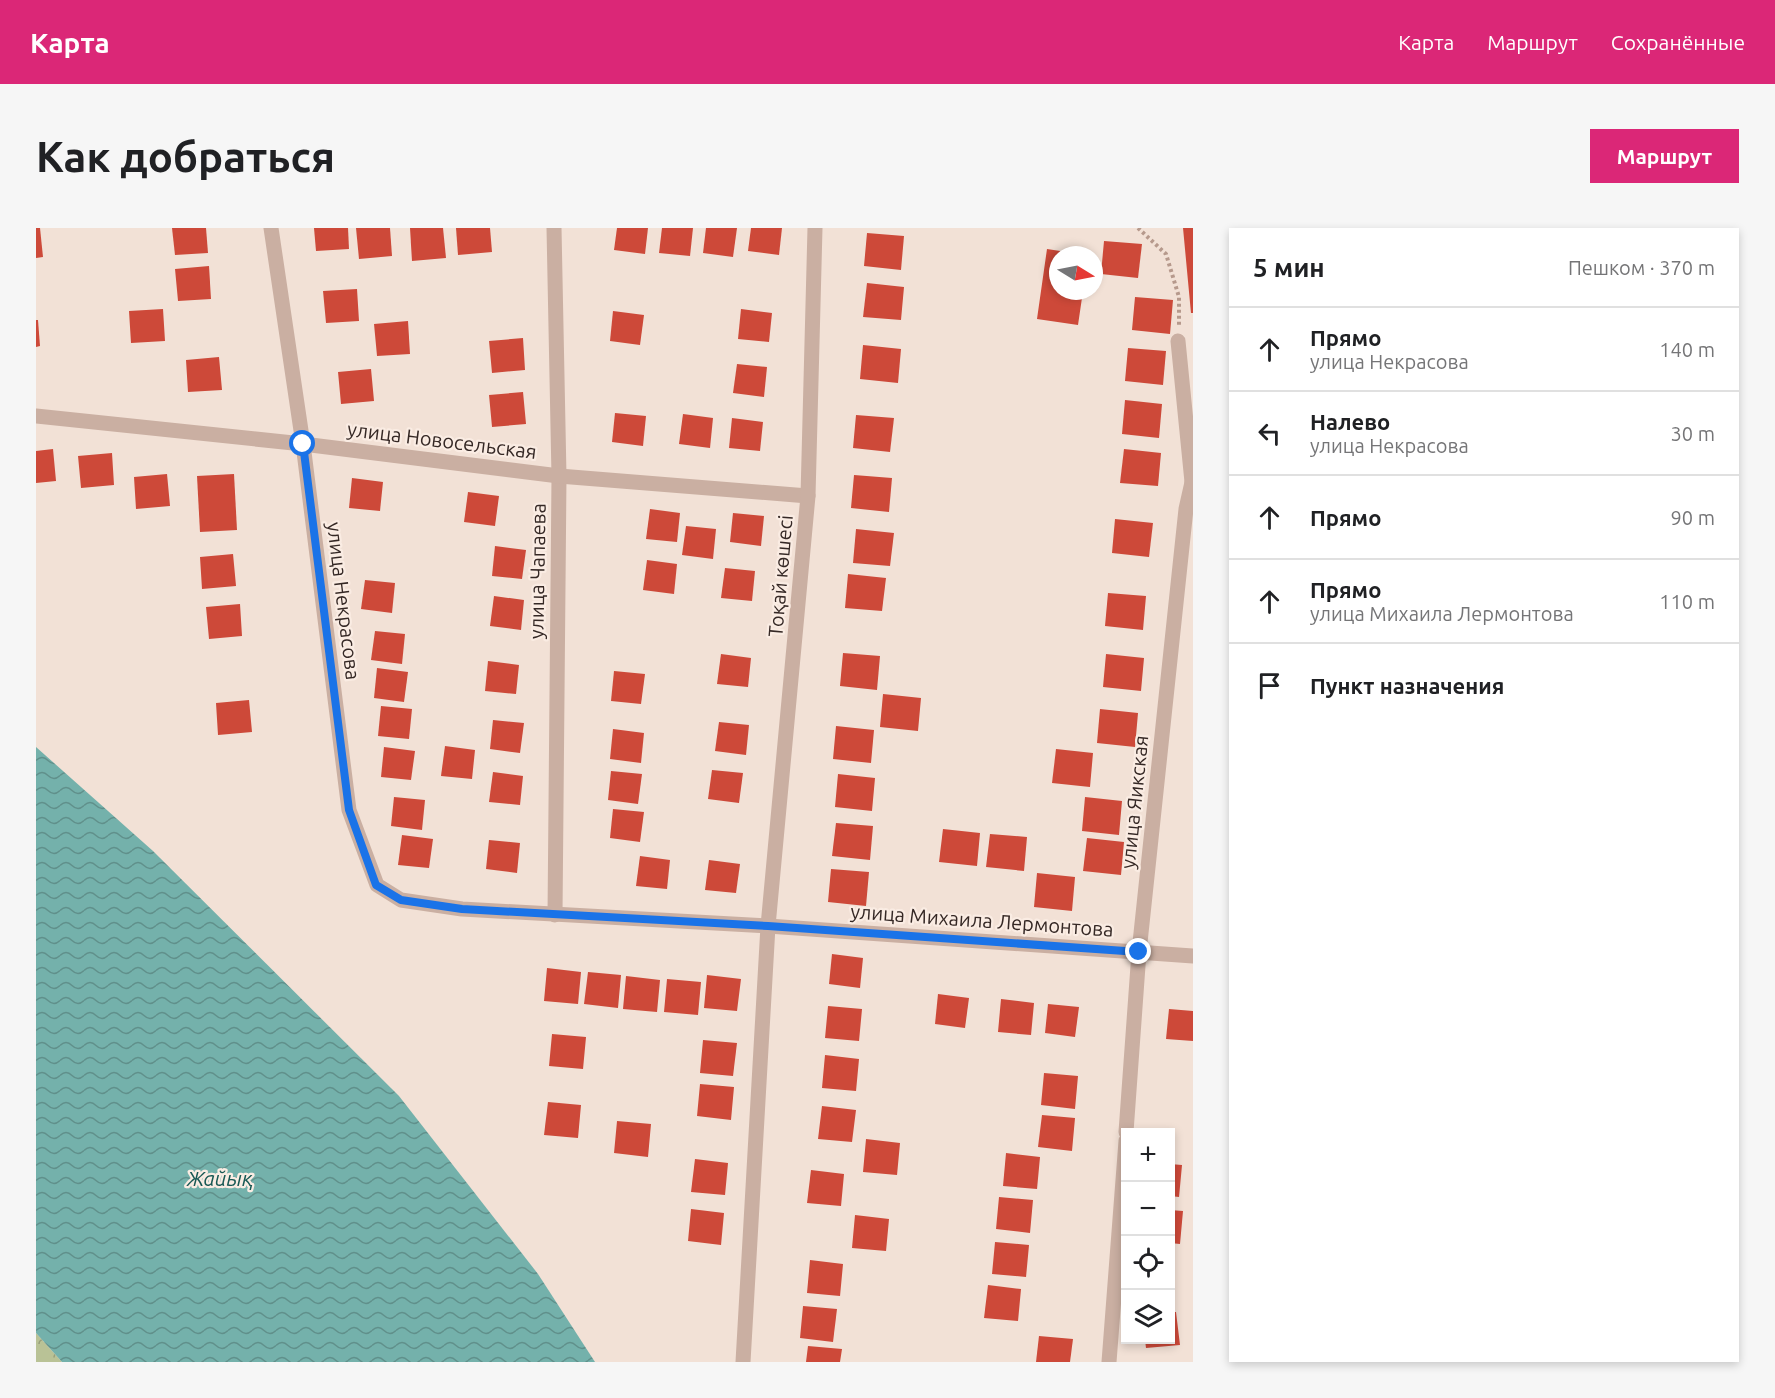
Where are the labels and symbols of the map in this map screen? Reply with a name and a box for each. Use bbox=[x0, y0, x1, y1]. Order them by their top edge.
north arrow bbox=[1049, 246, 1103, 300]
street label: улица Новосельская bbox=[346, 417, 538, 463]
route start bbox=[289, 430, 315, 456]
street label: улица Чапаева bbox=[524, 503, 550, 639]
street label: Тоқай көшесі bbox=[763, 514, 797, 638]
street label: улица Некрасова bbox=[323, 521, 365, 681]
street label: улица Яикская bbox=[1116, 734, 1152, 870]
street label: улица Михаила Лермонтова bbox=[850, 899, 1114, 941]
route end bbox=[1125, 938, 1151, 964]
water label: Жайық bbox=[186, 1166, 253, 1190]

